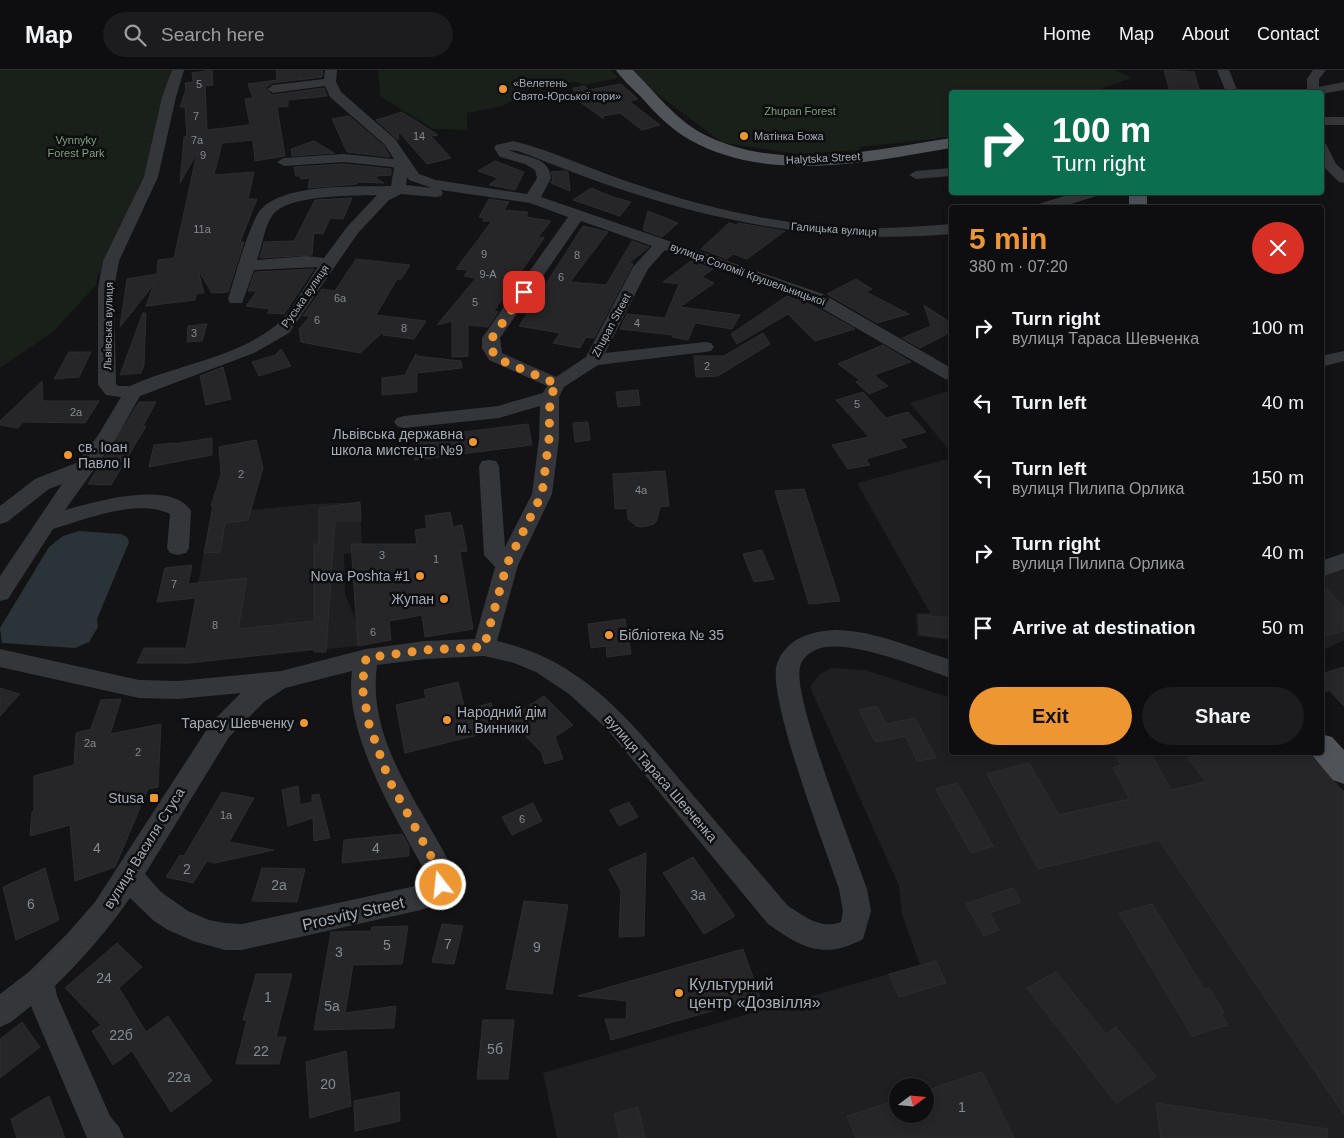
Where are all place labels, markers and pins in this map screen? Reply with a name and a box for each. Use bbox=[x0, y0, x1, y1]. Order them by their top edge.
place label: «Велетень Свято-Юрської гори» bbox=[513, 77, 621, 102]
marker: «Велетень Свято-Юрської гори» bbox=[497, 83, 509, 95]
marker: Матінка Божа bbox=[738, 130, 750, 142]
place label: Матінка Божа bbox=[754, 130, 825, 142]
pin bbox=[503, 271, 545, 313]
place label: Львівська державна школа мистецтв №9 bbox=[331, 426, 463, 458]
marker: Львівська державна школа мистецтв №9 bbox=[467, 436, 479, 448]
place label: св. Іоан Павло ІІ bbox=[78, 439, 131, 471]
marker: св. Іоан Павло ІІ bbox=[62, 449, 74, 461]
place label: Nova Poshta #1 bbox=[310, 568, 410, 584]
marker: Nova Poshta #1 bbox=[414, 570, 426, 582]
place label: Жупан bbox=[391, 591, 434, 607]
marker: Жупан bbox=[438, 593, 450, 605]
place label: Бібліотека № 35 bbox=[619, 627, 724, 643]
marker: Бібліотека № 35 bbox=[603, 629, 615, 641]
place label: Народний дім м. Винники bbox=[457, 704, 547, 736]
marker: Народний дім м. Винники bbox=[441, 714, 453, 726]
place label: Тарасу Шевченку bbox=[181, 715, 294, 731]
marker: Тарасу Шевченку bbox=[298, 717, 310, 729]
place label: Stusa bbox=[108, 790, 144, 806]
marker: Stusa bbox=[148, 792, 160, 804]
place label: Культурний центр «Дозвілля» bbox=[689, 976, 821, 1011]
marker: Культурний центр «Дозвілля» bbox=[673, 987, 685, 999]

